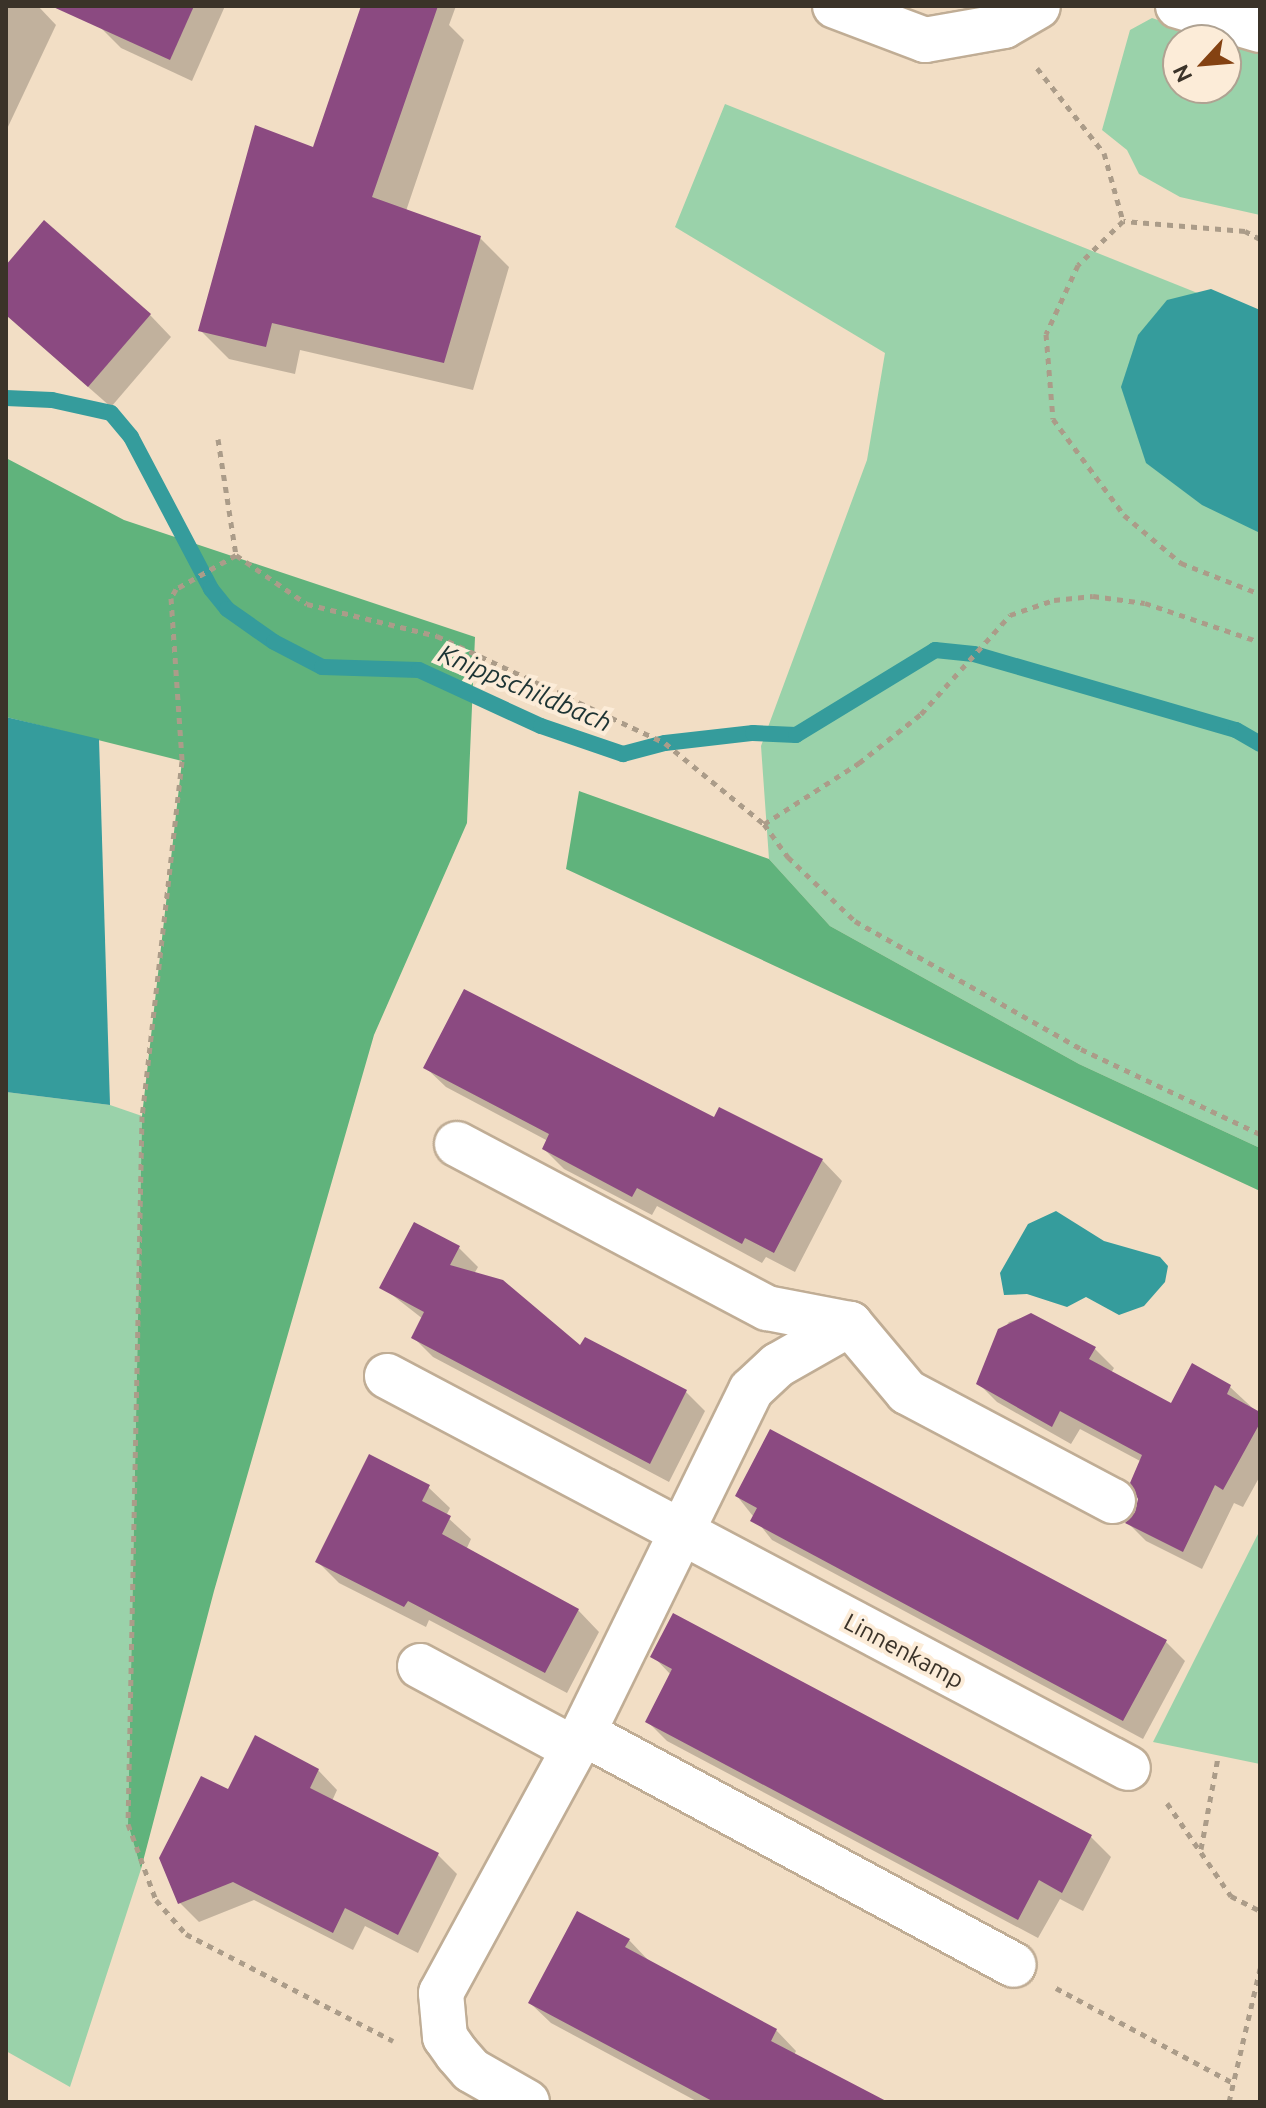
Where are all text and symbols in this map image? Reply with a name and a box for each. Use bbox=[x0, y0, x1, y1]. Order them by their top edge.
north arrow bbox=[1162, 24, 1242, 104]
text: N bbox=[1167, 61, 1197, 87]
water label: Knippschildbach bbox=[434, 638, 616, 738]
street label: Linnenkamp bbox=[839, 1607, 969, 1695]

